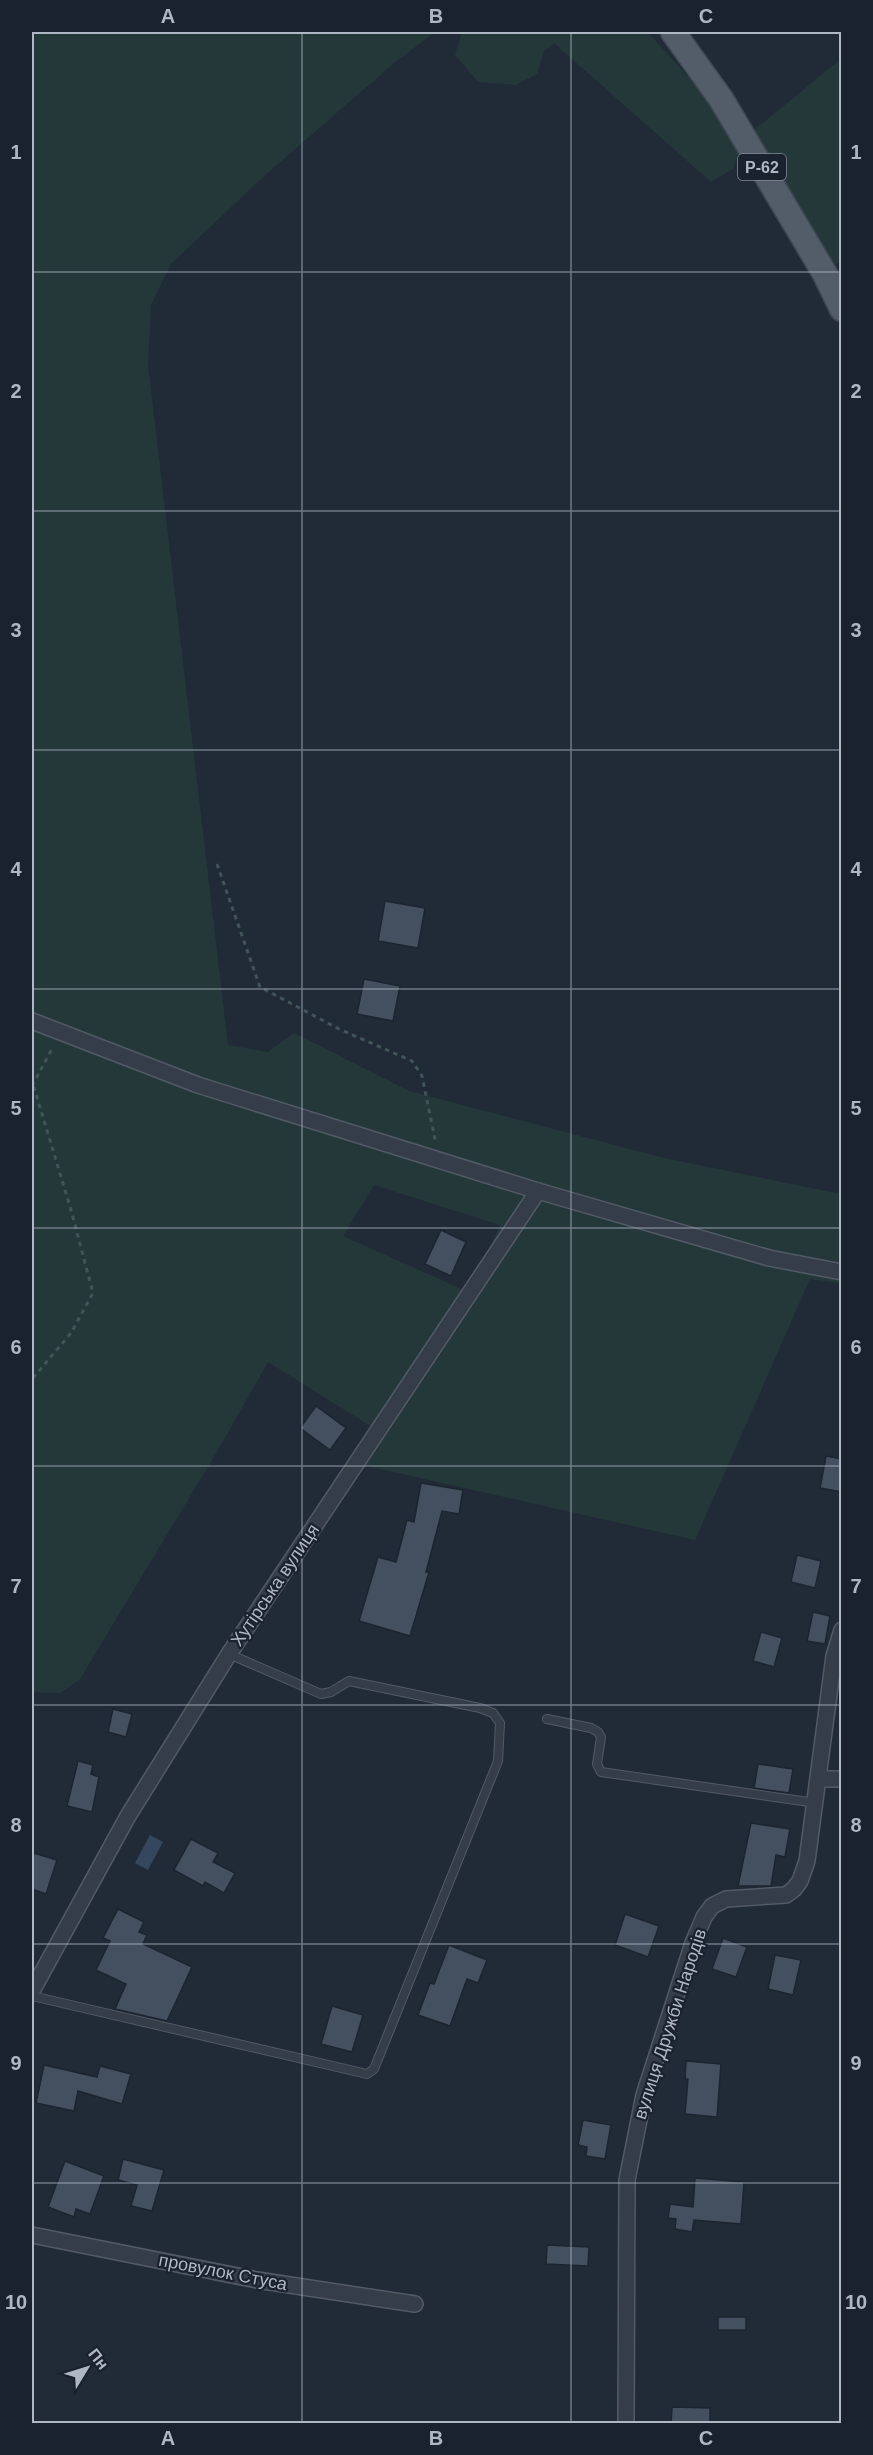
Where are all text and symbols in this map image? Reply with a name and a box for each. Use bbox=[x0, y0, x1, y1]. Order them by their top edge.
text: A bbox=[161, 5, 175, 27]
text: B bbox=[429, 5, 443, 27]
text: C bbox=[699, 5, 713, 27]
text: 1 bbox=[10, 141, 22, 163]
text: 1 bbox=[850, 141, 862, 163]
road number: Р-62 bbox=[738, 154, 786, 180]
text: 2 bbox=[10, 380, 22, 402]
text: 2 bbox=[850, 380, 862, 402]
text: 3 bbox=[10, 619, 22, 641]
text: 3 bbox=[850, 619, 862, 641]
text: 4 bbox=[10, 858, 22, 880]
text: 4 bbox=[850, 858, 862, 880]
text: 5 bbox=[10, 1097, 22, 1119]
text: 5 bbox=[850, 1097, 862, 1119]
text: 6 bbox=[10, 1336, 22, 1358]
text: 6 bbox=[850, 1336, 862, 1358]
street label: Хутірська вулиця bbox=[227, 1520, 323, 1650]
text: 7 bbox=[10, 1575, 22, 1597]
text: 7 bbox=[850, 1575, 862, 1597]
text: 8 bbox=[10, 1814, 22, 1836]
text: 8 bbox=[850, 1814, 862, 1836]
street label: вулиця Дружби Народів bbox=[630, 1926, 710, 2122]
text: 9 bbox=[10, 2052, 22, 2074]
text: 9 bbox=[850, 2052, 862, 2074]
street label: провулок Стуса bbox=[157, 2250, 290, 2294]
text: 10 bbox=[5, 2291, 27, 2313]
text: 10 bbox=[845, 2291, 867, 2313]
north arrow bbox=[57, 2338, 117, 2398]
text: Пн bbox=[85, 2345, 112, 2373]
text: A bbox=[161, 2427, 175, 2449]
text: B bbox=[429, 2427, 443, 2449]
text: C bbox=[699, 2427, 713, 2449]

